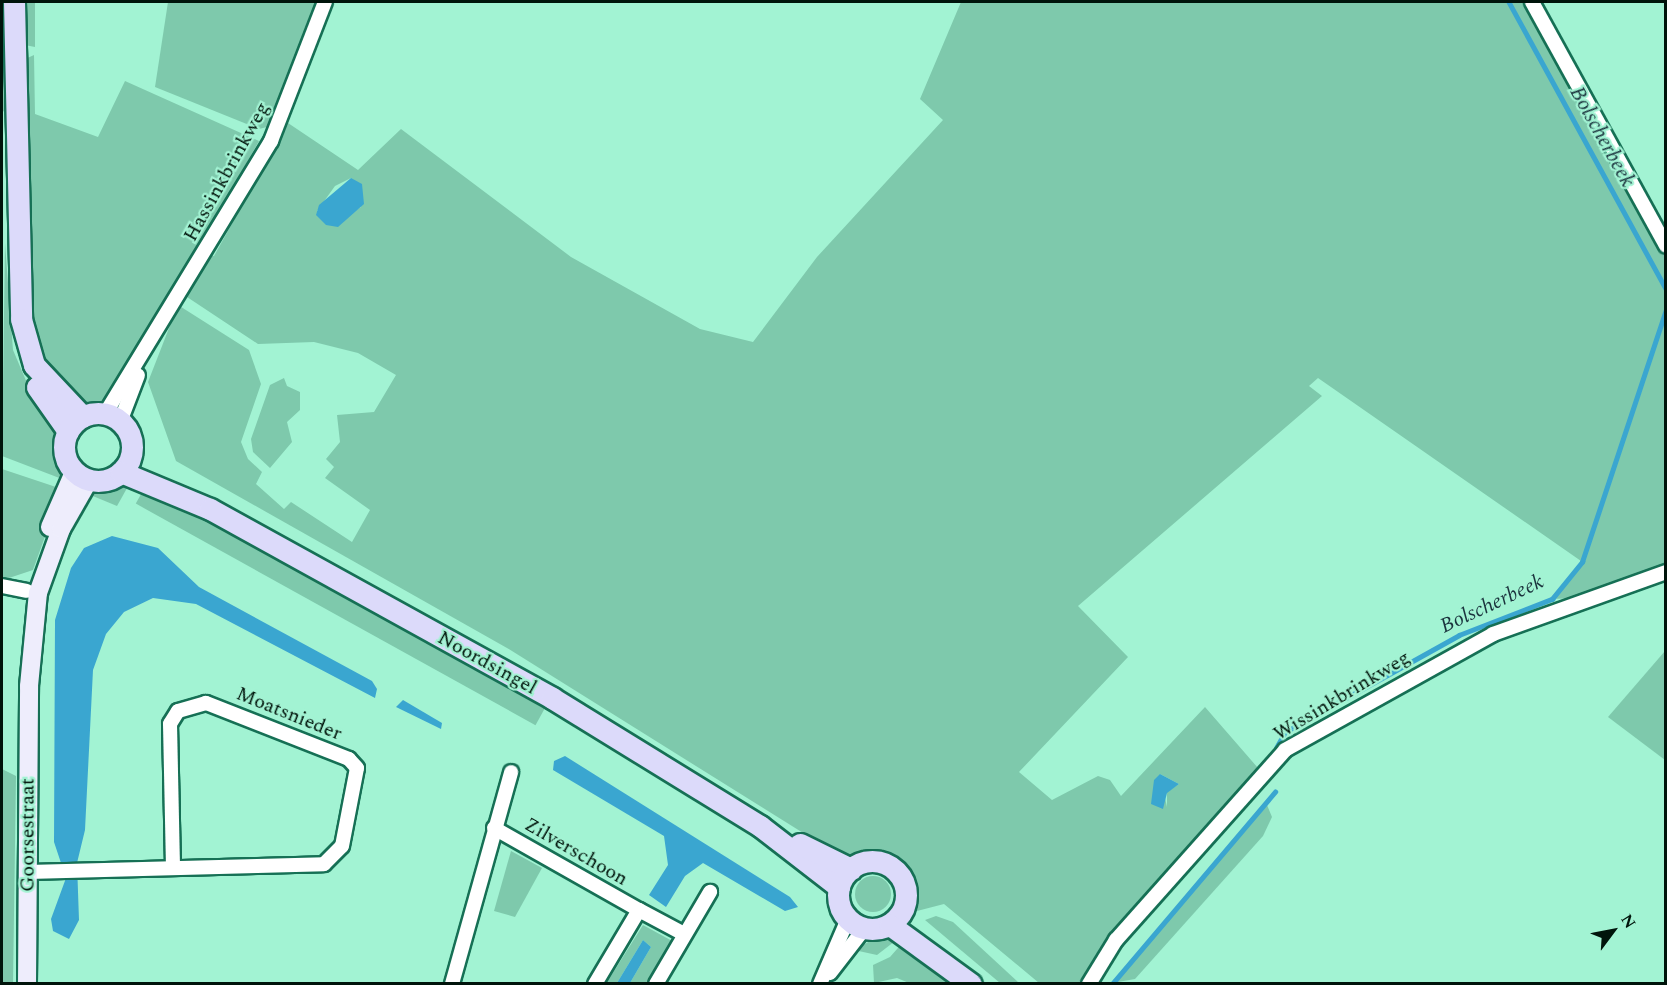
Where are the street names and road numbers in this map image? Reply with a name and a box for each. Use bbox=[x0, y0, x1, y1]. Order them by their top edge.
street label: Hassinkbrinkweg bbox=[179, 98, 275, 246]
street label: Noordsingel bbox=[433, 626, 541, 700]
street label: Wissinkbrinkweg bbox=[1269, 646, 1415, 746]
street label: Moatsnieder bbox=[233, 682, 345, 746]
street label: Goorsestraat bbox=[16, 778, 40, 892]
street label: Zilverschoon bbox=[520, 813, 632, 891]

